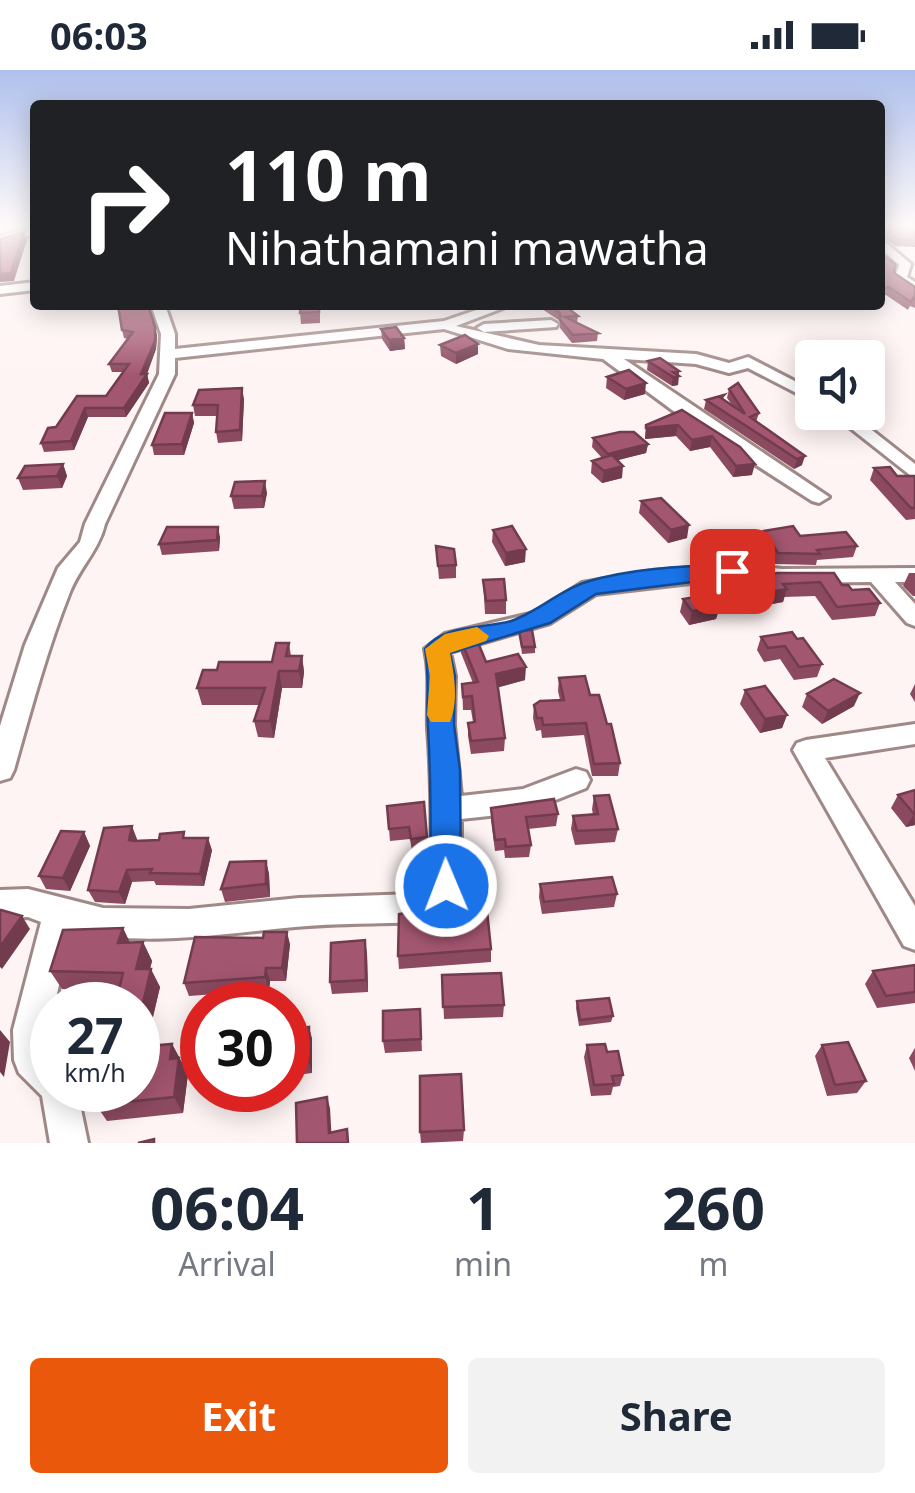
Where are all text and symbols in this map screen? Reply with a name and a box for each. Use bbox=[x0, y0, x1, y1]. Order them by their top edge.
text: 06:03 bbox=[50, 9, 148, 61]
text: 110 m bbox=[225, 126, 432, 222]
icon: right bbox=[60, 140, 190, 270]
text: Nihathamani mawatha bbox=[225, 217, 709, 278]
map controls bbox=[795, 340, 885, 430]
button: sound bbox=[795, 340, 885, 430]
pin bbox=[690, 529, 775, 614]
icon: arrive bbox=[705, 544, 760, 599]
position arrow bbox=[394, 834, 498, 938]
speed limit sign: 30 bbox=[180, 982, 310, 1112]
text: 27 bbox=[66, 1001, 124, 1069]
text: km/h bbox=[64, 1055, 126, 1089]
text: 06:04 bbox=[150, 1166, 304, 1248]
text: 1 bbox=[466, 1166, 500, 1248]
text: 260 bbox=[662, 1166, 765, 1248]
text: Arrival bbox=[178, 1242, 276, 1285]
text: min bbox=[454, 1242, 512, 1285]
text: m bbox=[699, 1242, 728, 1285]
button: Exit bbox=[30, 1358, 448, 1473]
button: Share bbox=[468, 1358, 885, 1473]

